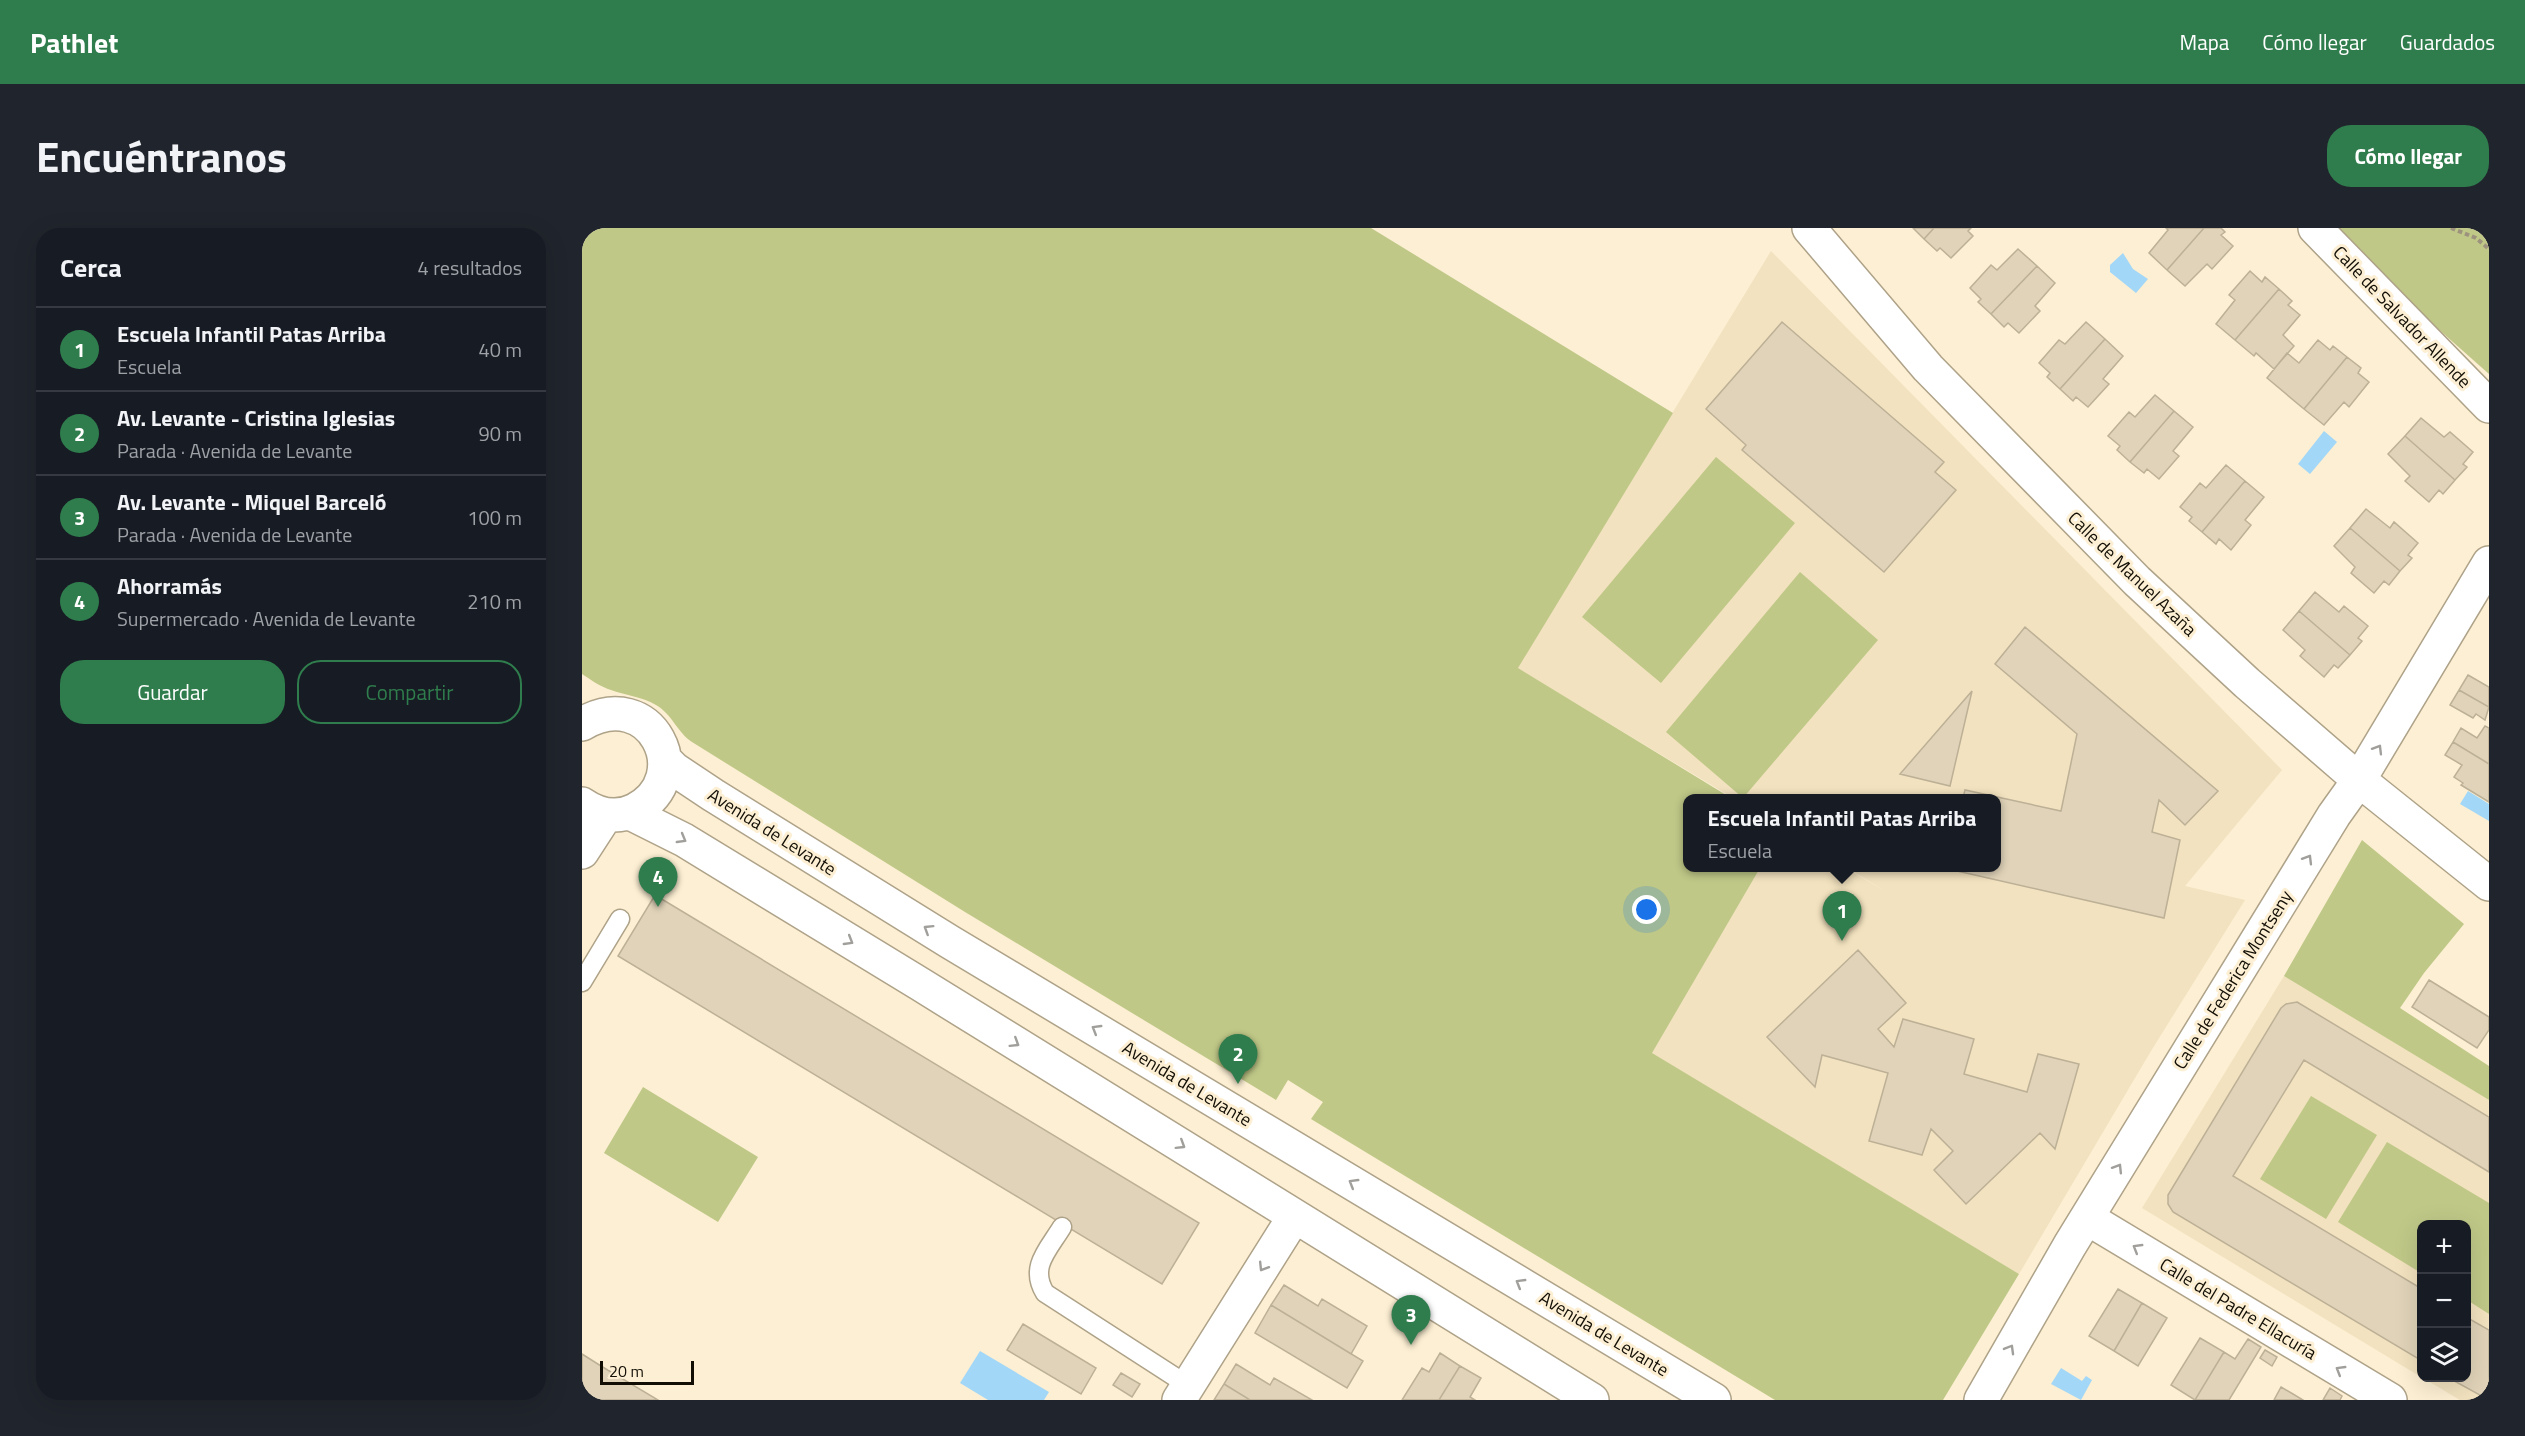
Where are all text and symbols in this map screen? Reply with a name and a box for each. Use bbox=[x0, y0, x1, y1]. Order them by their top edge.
text: Pathlet bbox=[30, 21, 118, 64]
text: Mapa bbox=[2180, 26, 2229, 58]
text: Cómo llegar bbox=[2262, 26, 2367, 58]
text: Guardados bbox=[2400, 26, 2495, 58]
text: Encuéntranos bbox=[36, 124, 287, 188]
button: Cómo llegar bbox=[2327, 125, 2489, 187]
street label: Calle de Salvador Allende bbox=[2327, 239, 2478, 394]
text: Cerca bbox=[60, 248, 122, 287]
text: 4 resultados bbox=[418, 252, 522, 283]
text: Escuela Infantil Patas Arriba bbox=[117, 317, 386, 351]
text: 1 bbox=[74, 334, 85, 365]
text: 40 m bbox=[478, 334, 522, 365]
text: Escuela bbox=[117, 351, 181, 382]
text: Av. Levante - Cristina Iglesias bbox=[117, 401, 395, 435]
text: 2 bbox=[74, 418, 85, 449]
text: 90 m bbox=[478, 418, 522, 449]
text: Parada · Avenida de Levante bbox=[117, 435, 352, 466]
text: Av. Levante - Miquel Barceló bbox=[117, 485, 387, 519]
text: 3 bbox=[74, 502, 85, 533]
text: 100 m bbox=[467, 502, 522, 533]
street label: Calle de Manuel Azaña bbox=[2062, 505, 2203, 642]
text: Parada · Avenida de Levante bbox=[117, 519, 352, 550]
text: Ahorramás bbox=[117, 569, 222, 603]
text: 4 bbox=[74, 586, 85, 617]
text: 210 m bbox=[467, 586, 522, 617]
text: Supermercado · Avenida de Levante bbox=[117, 603, 416, 634]
button: Guardar bbox=[60, 660, 285, 724]
button: Compartir bbox=[297, 660, 522, 724]
one-way arrow bbox=[2370, 745, 2382, 755]
street label: Avenida de Levante bbox=[703, 781, 842, 882]
popup bbox=[1683, 794, 2001, 872]
text: Escuela Infantil Patas Arriba bbox=[1707, 801, 1977, 835]
one-way arrow bbox=[676, 832, 686, 844]
text: Escuela bbox=[1707, 835, 1772, 866]
one-way arrow bbox=[2300, 855, 2312, 865]
pin: 4 bbox=[638, 858, 678, 907]
street label: Calle de Federica Montseny bbox=[2166, 885, 2299, 1075]
pin: 1 bbox=[1822, 892, 1862, 941]
your location bbox=[1632, 895, 1661, 924]
one-way arrow bbox=[924, 925, 935, 936]
one-way arrow bbox=[843, 933, 853, 945]
one-way arrow bbox=[1092, 1025, 1102, 1037]
street label: Avenida de Levante bbox=[1117, 1034, 1257, 1133]
pin: 2 bbox=[1218, 1034, 1258, 1084]
one-way arrow bbox=[1009, 1035, 1019, 1047]
one-way arrow bbox=[1175, 1137, 1185, 1149]
one-way arrow bbox=[2110, 1164, 2122, 1174]
one-way arrow bbox=[1349, 1179, 1359, 1190]
map controls bbox=[2417, 1220, 2471, 1382]
button: + bbox=[2417, 1220, 2471, 1274]
one-way arrow bbox=[2132, 1244, 2143, 1255]
street label: Calle del Padre Ellacuría bbox=[2155, 1251, 2322, 1366]
one-way arrow bbox=[1259, 1261, 1271, 1271]
button: − bbox=[2417, 1274, 2471, 1328]
one-way arrow bbox=[1516, 1279, 1526, 1291]
street label: Avenida de Levante bbox=[1534, 1284, 1674, 1383]
pin: 3 bbox=[1392, 1296, 1430, 1345]
button: layers bbox=[2417, 1328, 2471, 1382]
one-way arrow bbox=[2003, 1345, 2014, 1355]
scale bar bbox=[600, 1358, 694, 1386]
text: 20 m bbox=[609, 1359, 644, 1383]
one-way arrow bbox=[2336, 1365, 2346, 1377]

